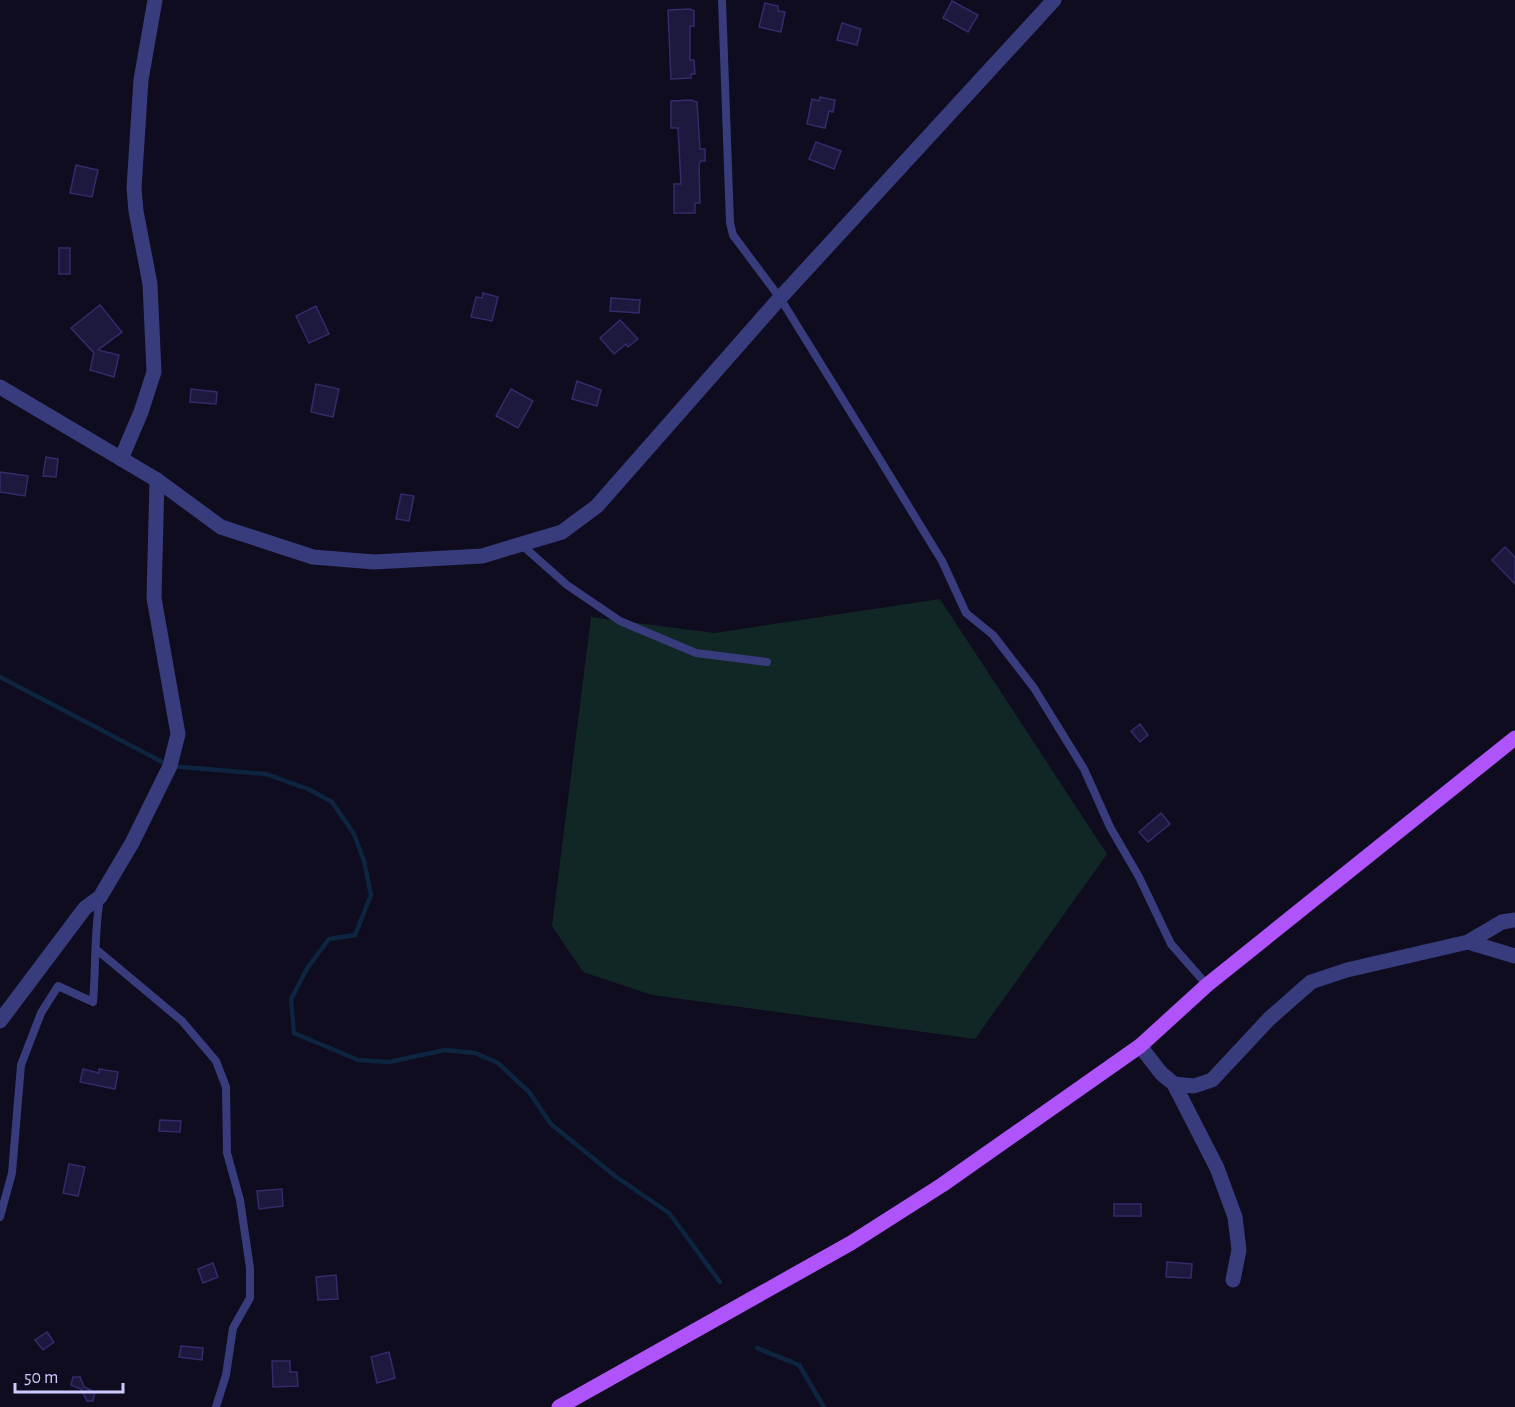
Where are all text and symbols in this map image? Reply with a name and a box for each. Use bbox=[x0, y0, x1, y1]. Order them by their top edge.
scale bar bbox=[15, 1356, 123, 1394]
text: 50 m bbox=[24, 1369, 58, 1387]

